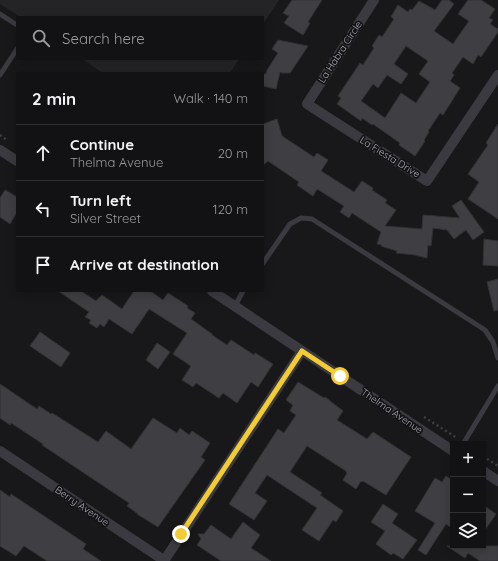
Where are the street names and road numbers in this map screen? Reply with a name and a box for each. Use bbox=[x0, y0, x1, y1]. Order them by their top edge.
street label: La Habra Circle bbox=[315, 18, 365, 85]
street label: La Fiesta Drive bbox=[358, 133, 423, 181]
street label: Thelma Avenue bbox=[359, 386, 426, 437]
street label: Berry Avenue bbox=[52, 483, 112, 529]

